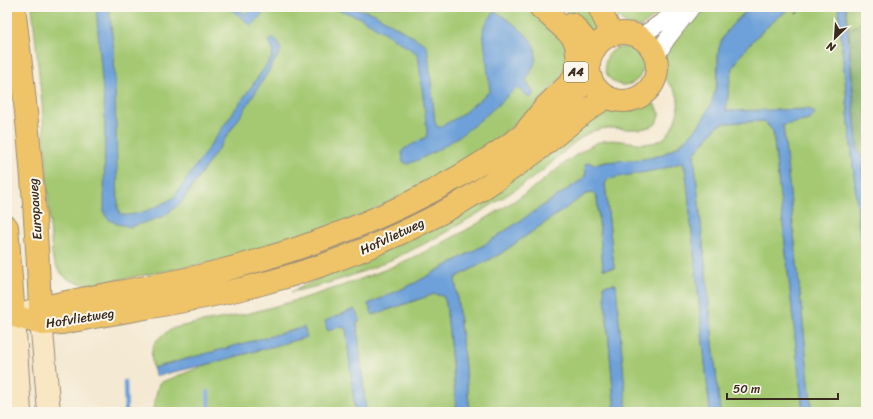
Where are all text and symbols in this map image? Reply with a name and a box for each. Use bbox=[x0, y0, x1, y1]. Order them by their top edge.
north arrow bbox=[815, 18, 855, 58]
text: N bbox=[823, 36, 839, 57]
road number: A4 bbox=[564, 62, 588, 82]
street label: Europaweg bbox=[21, 177, 49, 241]
street label: Hofvlietweg bbox=[356, 211, 429, 261]
street label: Hofvlietweg bbox=[44, 301, 116, 335]
scale bar bbox=[727, 375, 838, 401]
text: 50 m bbox=[733, 378, 760, 400]

